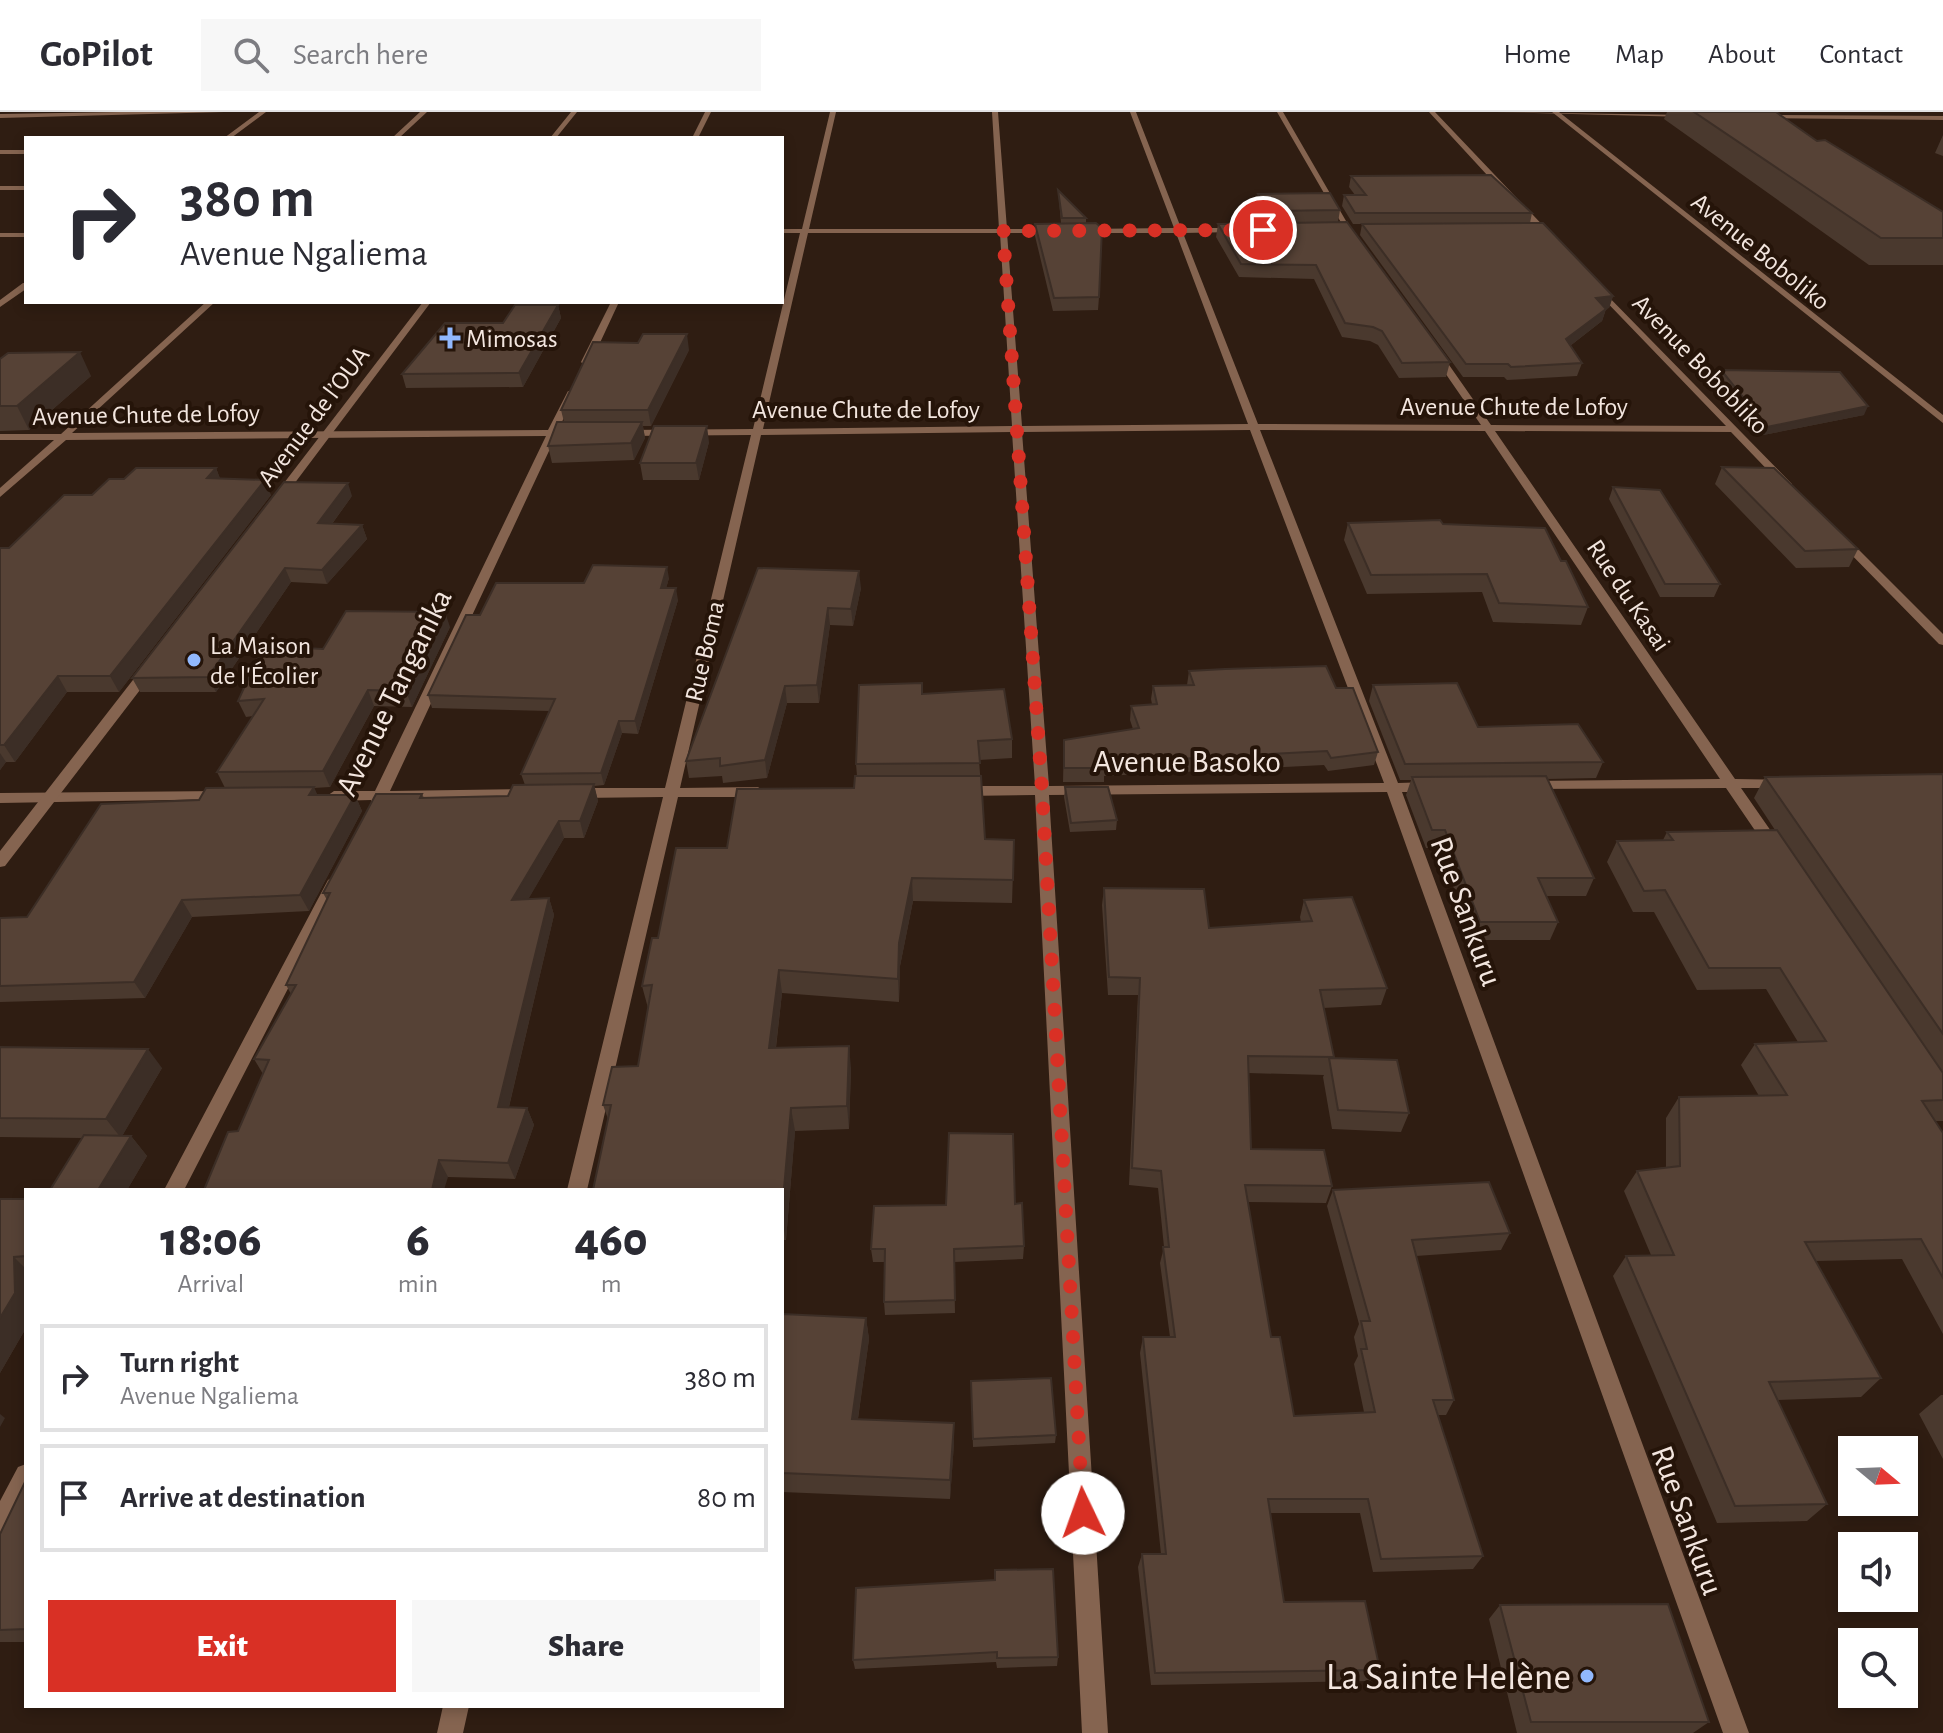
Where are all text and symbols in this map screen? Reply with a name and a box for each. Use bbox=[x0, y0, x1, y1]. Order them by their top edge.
search box bbox=[201, 19, 761, 91]
icon: search bbox=[229, 33, 273, 77]
text: GoPilot bbox=[40, 36, 153, 74]
text: Search here bbox=[293, 40, 428, 70]
text: Home bbox=[1504, 41, 1571, 69]
text: Map bbox=[1615, 41, 1664, 69]
text: About bbox=[1708, 41, 1776, 69]
text: Contact bbox=[1820, 41, 1903, 69]
icon: right bbox=[48, 168, 152, 272]
text: 380 m bbox=[180, 171, 315, 227]
street label: Avenue Boboliko bbox=[1686, 188, 1834, 315]
pin bbox=[1229, 196, 1297, 264]
icon: arrive bbox=[1241, 208, 1285, 252]
text: Avenue Ngaliema bbox=[180, 236, 428, 272]
street label: Avenue Bobobliko bbox=[1627, 290, 1773, 440]
place label: Mimosas bbox=[466, 326, 558, 352]
marker: Mimosas bbox=[441, 329, 459, 347]
street label: Avenue de l’OUA bbox=[253, 342, 375, 491]
street label: Avenue Chute de Lofoy bbox=[1400, 394, 1628, 420]
street label: Avenue Chute de Lofoy bbox=[752, 397, 980, 423]
street label: Avenue Chute de Lofoy bbox=[32, 400, 260, 430]
street label: Rue du Kasai bbox=[1582, 535, 1675, 656]
street label: Avenue Tanganika bbox=[330, 584, 458, 801]
street label: Rue Boma bbox=[681, 598, 729, 704]
place label: La Maison de l'Écolier bbox=[210, 633, 319, 689]
marker: La Maison de l'Écolier bbox=[185, 651, 203, 669]
street label: Avenue Basoko bbox=[1093, 746, 1281, 778]
street label: Rue Sankuru bbox=[1424, 833, 1508, 990]
text: 18:06 bbox=[160, 1217, 261, 1265]
text: 6 bbox=[406, 1217, 430, 1265]
text: 460 bbox=[575, 1217, 648, 1265]
text: Arrival bbox=[177, 1271, 244, 1297]
text: min bbox=[398, 1271, 438, 1297]
text: m bbox=[601, 1271, 622, 1297]
text: Turn right bbox=[120, 1348, 239, 1378]
icon: right bbox=[52, 1356, 96, 1400]
text: 380 m bbox=[685, 1363, 756, 1393]
text: Avenue Ngaliema bbox=[120, 1383, 299, 1409]
north arrow bbox=[1838, 1436, 1918, 1516]
map controls bbox=[1838, 1436, 1918, 1708]
street label: Rue Sankuru bbox=[1645, 1442, 1729, 1599]
position arrow bbox=[1041, 1471, 1125, 1555]
icon: arrive bbox=[52, 1476, 96, 1520]
text: Arrive at destination bbox=[120, 1483, 366, 1513]
text: 80 m bbox=[697, 1483, 756, 1513]
button: sound bbox=[1838, 1532, 1918, 1612]
button: Exit bbox=[48, 1600, 396, 1692]
button: Share bbox=[412, 1600, 760, 1692]
button: search bbox=[1838, 1628, 1918, 1708]
place label: La Sainte Helène bbox=[1326, 1659, 1571, 1697]
marker: La Sainte Helène bbox=[1578, 1667, 1596, 1685]

